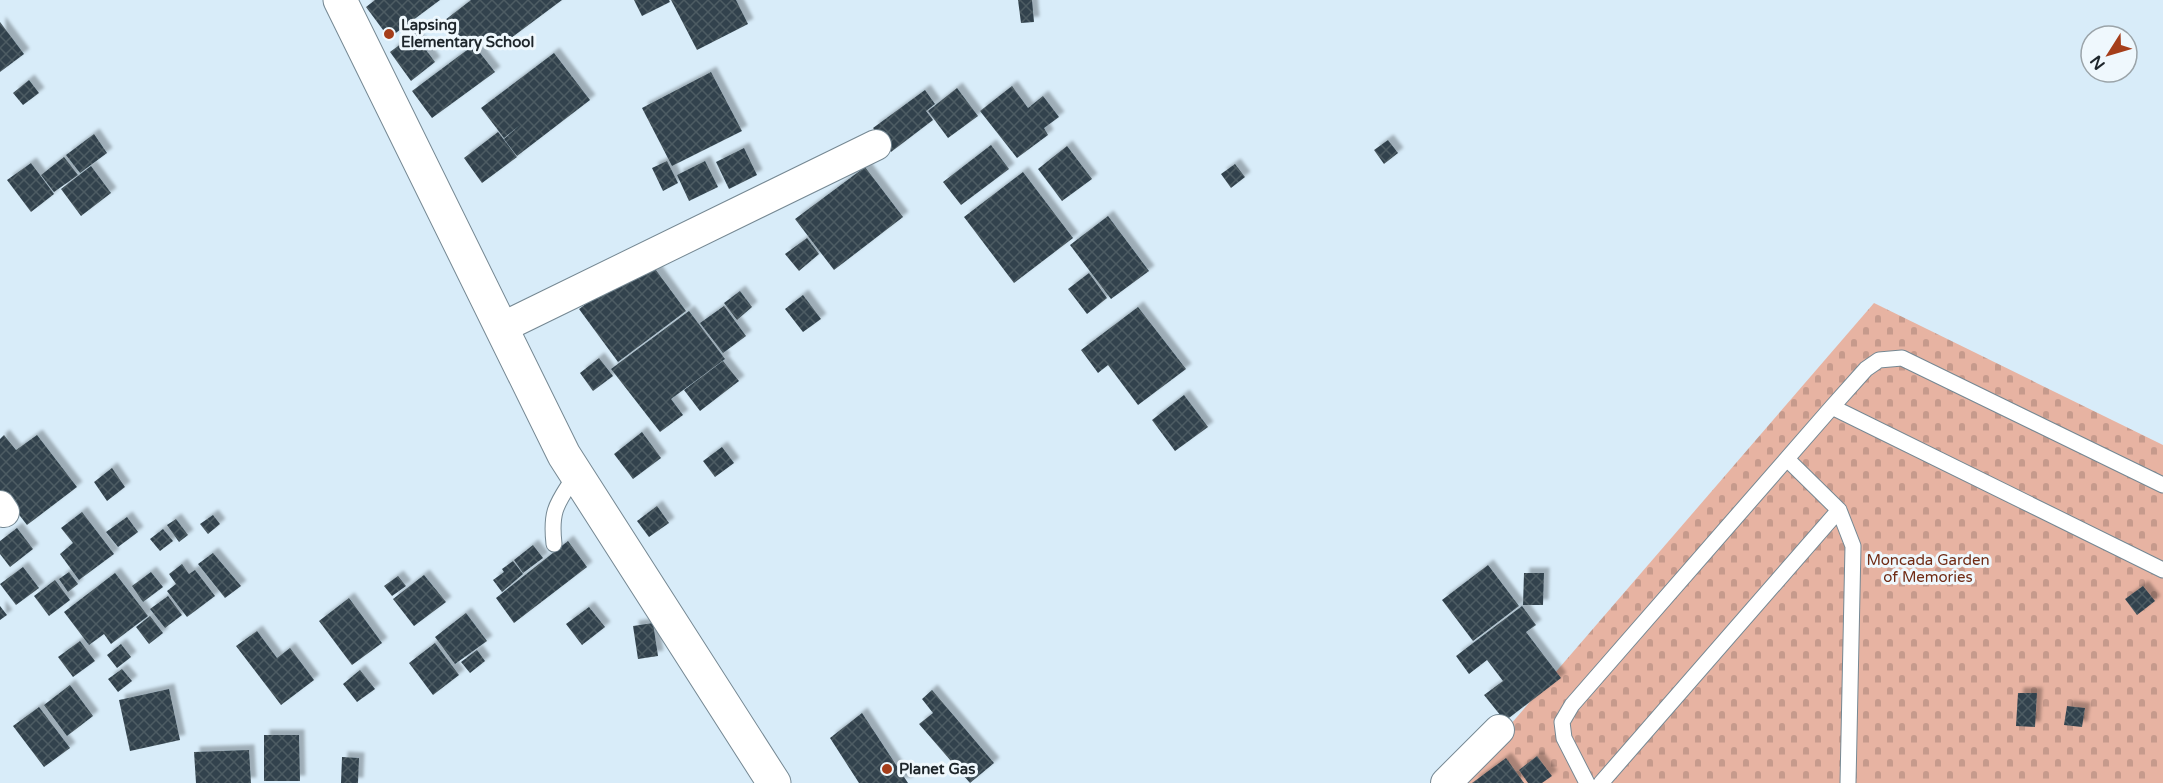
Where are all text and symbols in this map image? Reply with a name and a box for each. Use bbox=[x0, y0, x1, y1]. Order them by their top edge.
place label: Lapsing Elementary School bbox=[401, 16, 534, 52]
north arrow bbox=[2079, 24, 2139, 84]
marker: Lapsing Elementary School bbox=[382, 27, 396, 41]
text: N bbox=[2086, 51, 2110, 74]
park label: Moncada Garden of Memories bbox=[1866, 551, 1990, 586]
place label: Planet Gas bbox=[899, 760, 975, 778]
marker: Planet Gas bbox=[880, 762, 894, 776]

